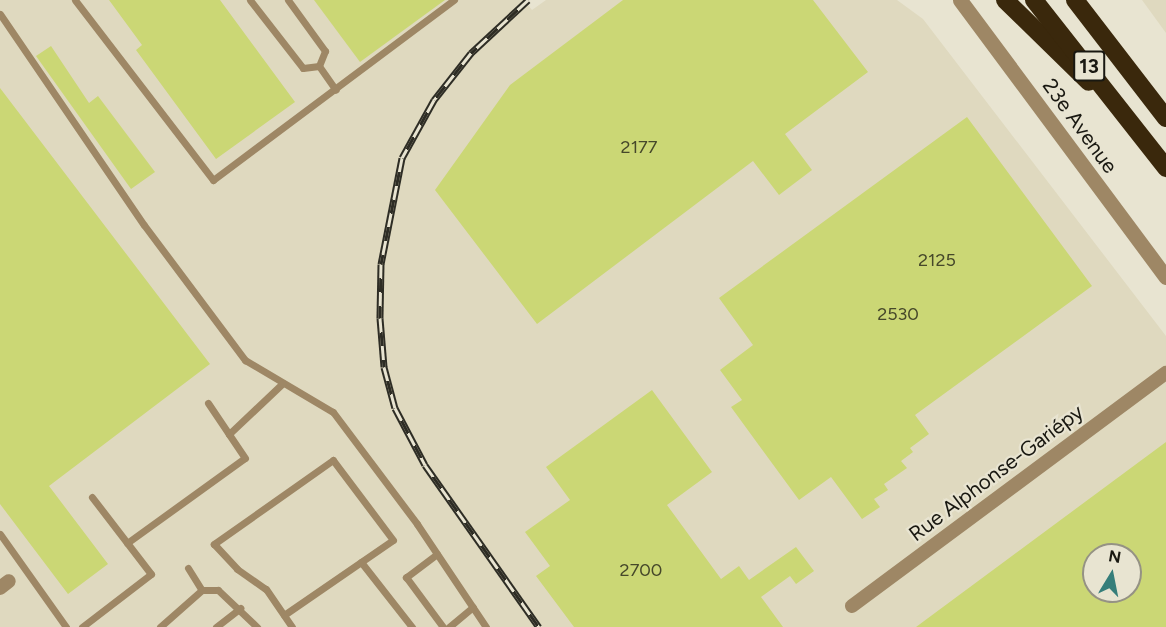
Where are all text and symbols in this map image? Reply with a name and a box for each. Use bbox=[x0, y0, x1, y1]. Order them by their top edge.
road number: 13 bbox=[1072, 49, 1106, 83]
street label: 23e Avenue bbox=[1037, 74, 1123, 178]
house number: 2177 bbox=[621, 136, 657, 158]
house number: 2125 bbox=[918, 249, 956, 271]
house number: 2530 bbox=[877, 303, 919, 325]
street label: Rue Alphonse-Gariépy bbox=[904, 399, 1088, 547]
north arrow bbox=[1082, 543, 1142, 603]
text: N bbox=[1107, 546, 1123, 567]
house number: 2700 bbox=[620, 559, 662, 581]

